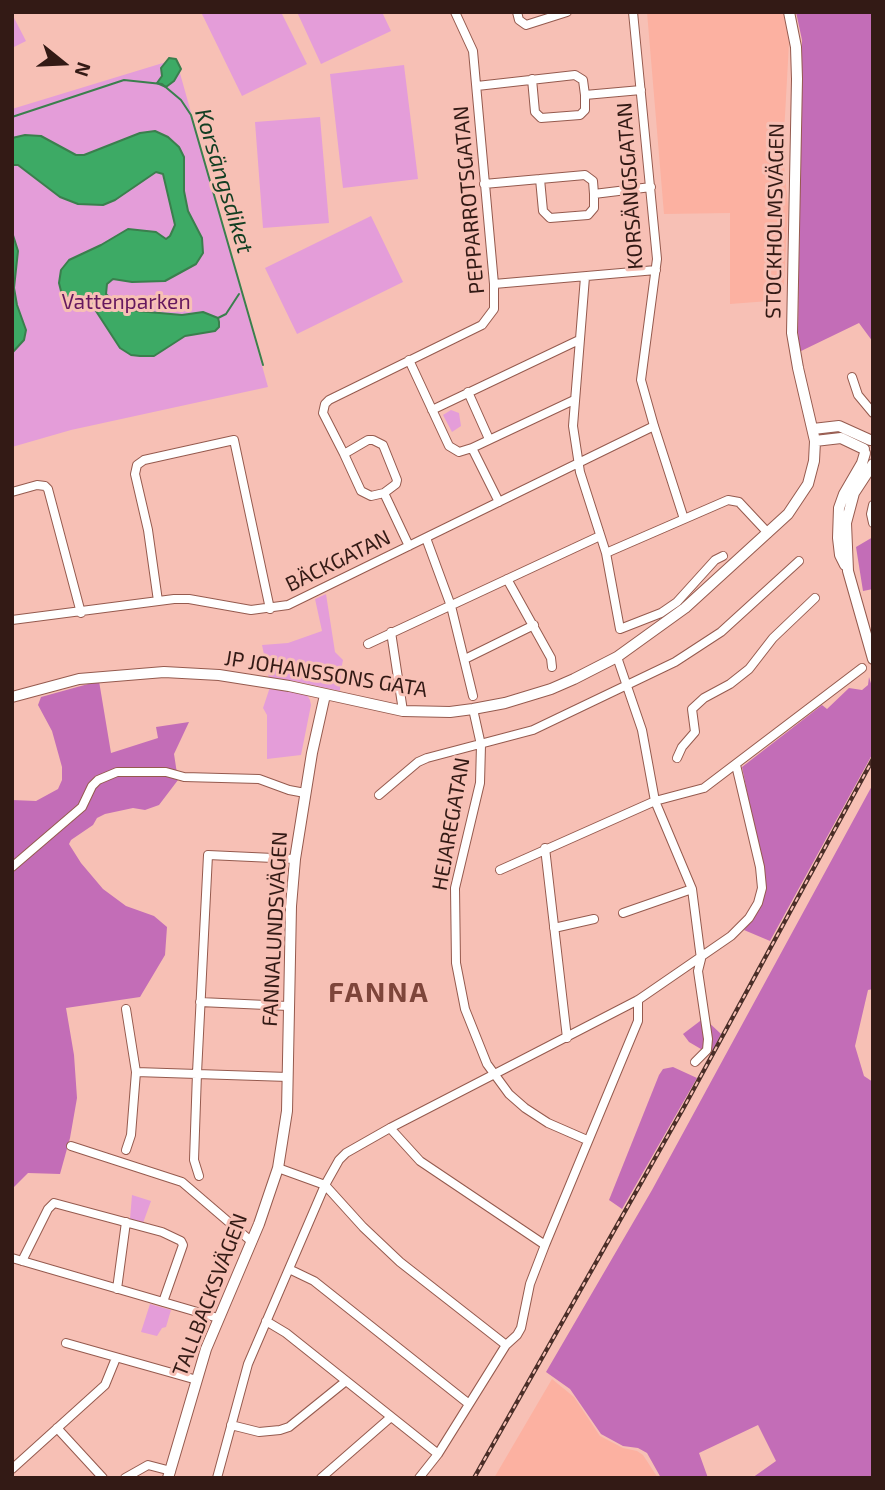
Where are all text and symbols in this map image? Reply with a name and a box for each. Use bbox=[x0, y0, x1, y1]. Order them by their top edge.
north arrow bbox=[28, 28, 98, 98]
text: N bbox=[70, 60, 97, 80]
street label: KORSÄNGSGATAN bbox=[612, 102, 648, 270]
water label: Korsängsdiket bbox=[189, 105, 259, 257]
street label: PEPPARROTSGATAN bbox=[448, 105, 490, 295]
street label: STOCKHOLMSVÄGEN bbox=[761, 123, 789, 319]
park label: Vattenparken bbox=[61, 289, 191, 315]
street label: BÄCKGATAN bbox=[281, 525, 395, 597]
street label: JP JOHANSSONS GATA bbox=[223, 646, 429, 702]
street label: HEJAREGATAN bbox=[427, 756, 475, 892]
street label: FANNALUNDSVÄGEN bbox=[257, 831, 293, 1027]
district label: FANNA bbox=[329, 976, 429, 1010]
street label: TALLBACKSVÄGEN bbox=[167, 1210, 253, 1380]

